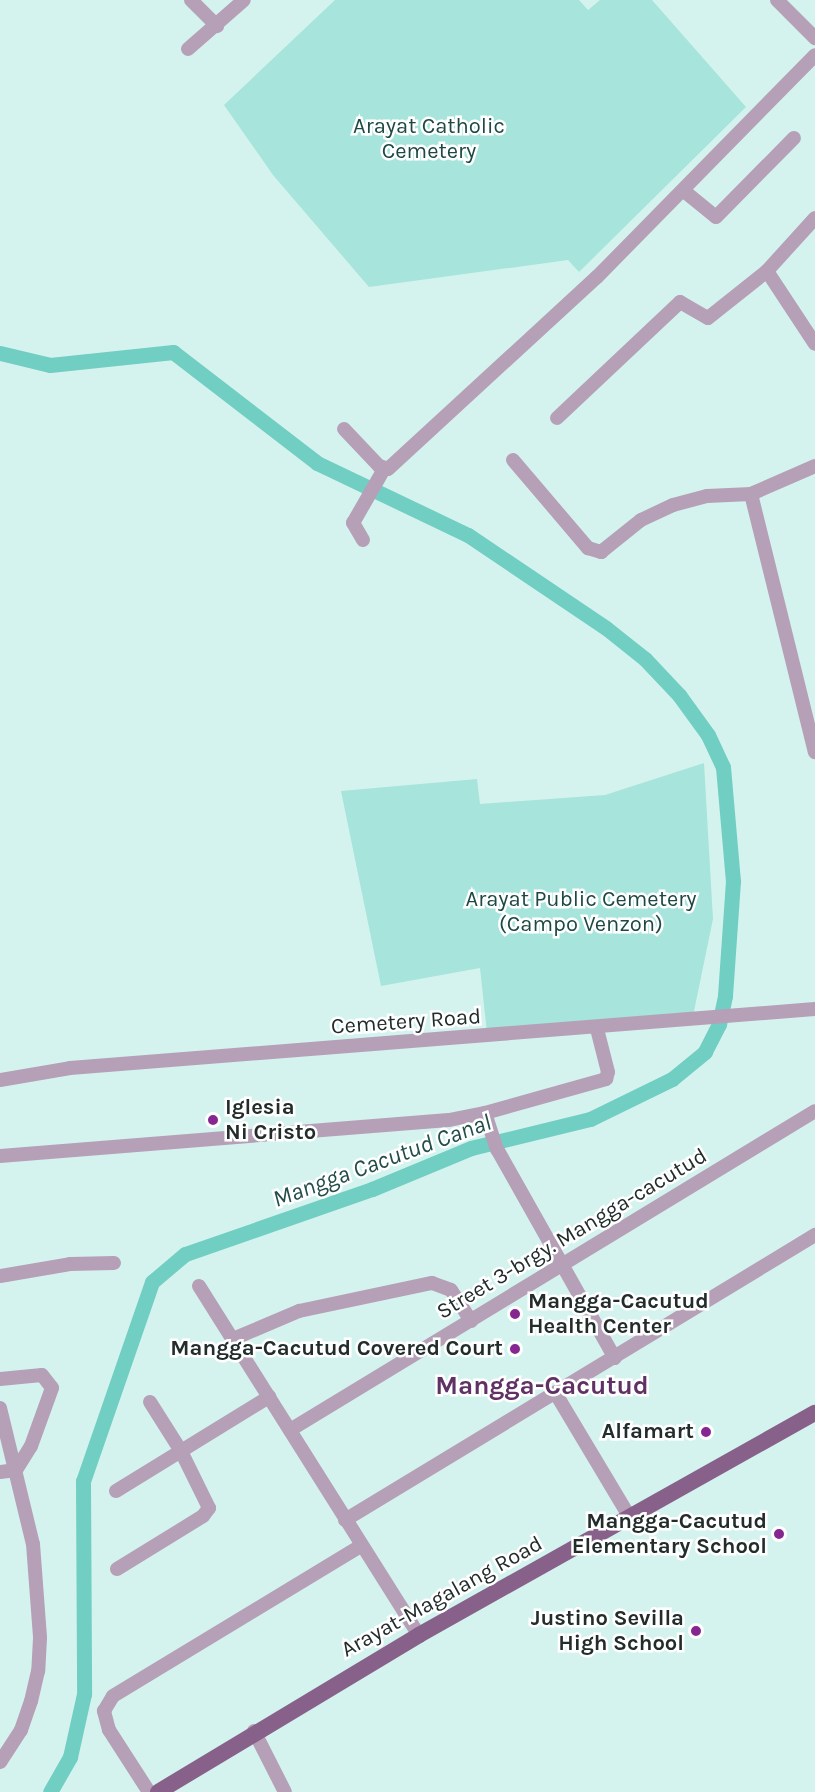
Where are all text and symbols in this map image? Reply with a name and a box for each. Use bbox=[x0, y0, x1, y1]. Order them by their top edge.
park label: Arayat Catholic Cemetery bbox=[353, 113, 505, 164]
park label: Arayat Public Cemetery (Campo Venzon) bbox=[466, 886, 696, 938]
street label: Cemetery Road bbox=[330, 1004, 482, 1040]
place label: Iglesia Ni Cristo bbox=[225, 1094, 316, 1146]
water label: Mangga Cacutud Canal bbox=[269, 1108, 495, 1214]
marker: Iglesia Ni Cristo bbox=[206, 1113, 220, 1127]
street label: Street 3-brgy. Mangga-cacutud bbox=[432, 1143, 712, 1325]
place label: Mangga-Cacutud Health Center bbox=[528, 1288, 709, 1340]
marker: Mangga-Cacutud Health Center bbox=[506, 1305, 524, 1323]
place label: Mangga-Cacutud Covered Court bbox=[170, 1336, 503, 1362]
marker: Mangga-Cacutud Covered Court bbox=[508, 1342, 522, 1356]
district label: Mangga-Cacutud bbox=[435, 1370, 649, 1402]
place label: Alfamart bbox=[602, 1419, 694, 1445]
marker: Alfamart bbox=[699, 1425, 713, 1439]
place label: Mangga-Cacutud Elementary School bbox=[572, 1508, 767, 1560]
marker: Mangga-Cacutud Elementary School bbox=[772, 1527, 786, 1541]
street label: Arayat-Magalang Road bbox=[337, 1531, 547, 1663]
place label: Justino Sevilla High School bbox=[531, 1605, 684, 1657]
marker: Justino Sevilla High School bbox=[689, 1624, 703, 1638]

